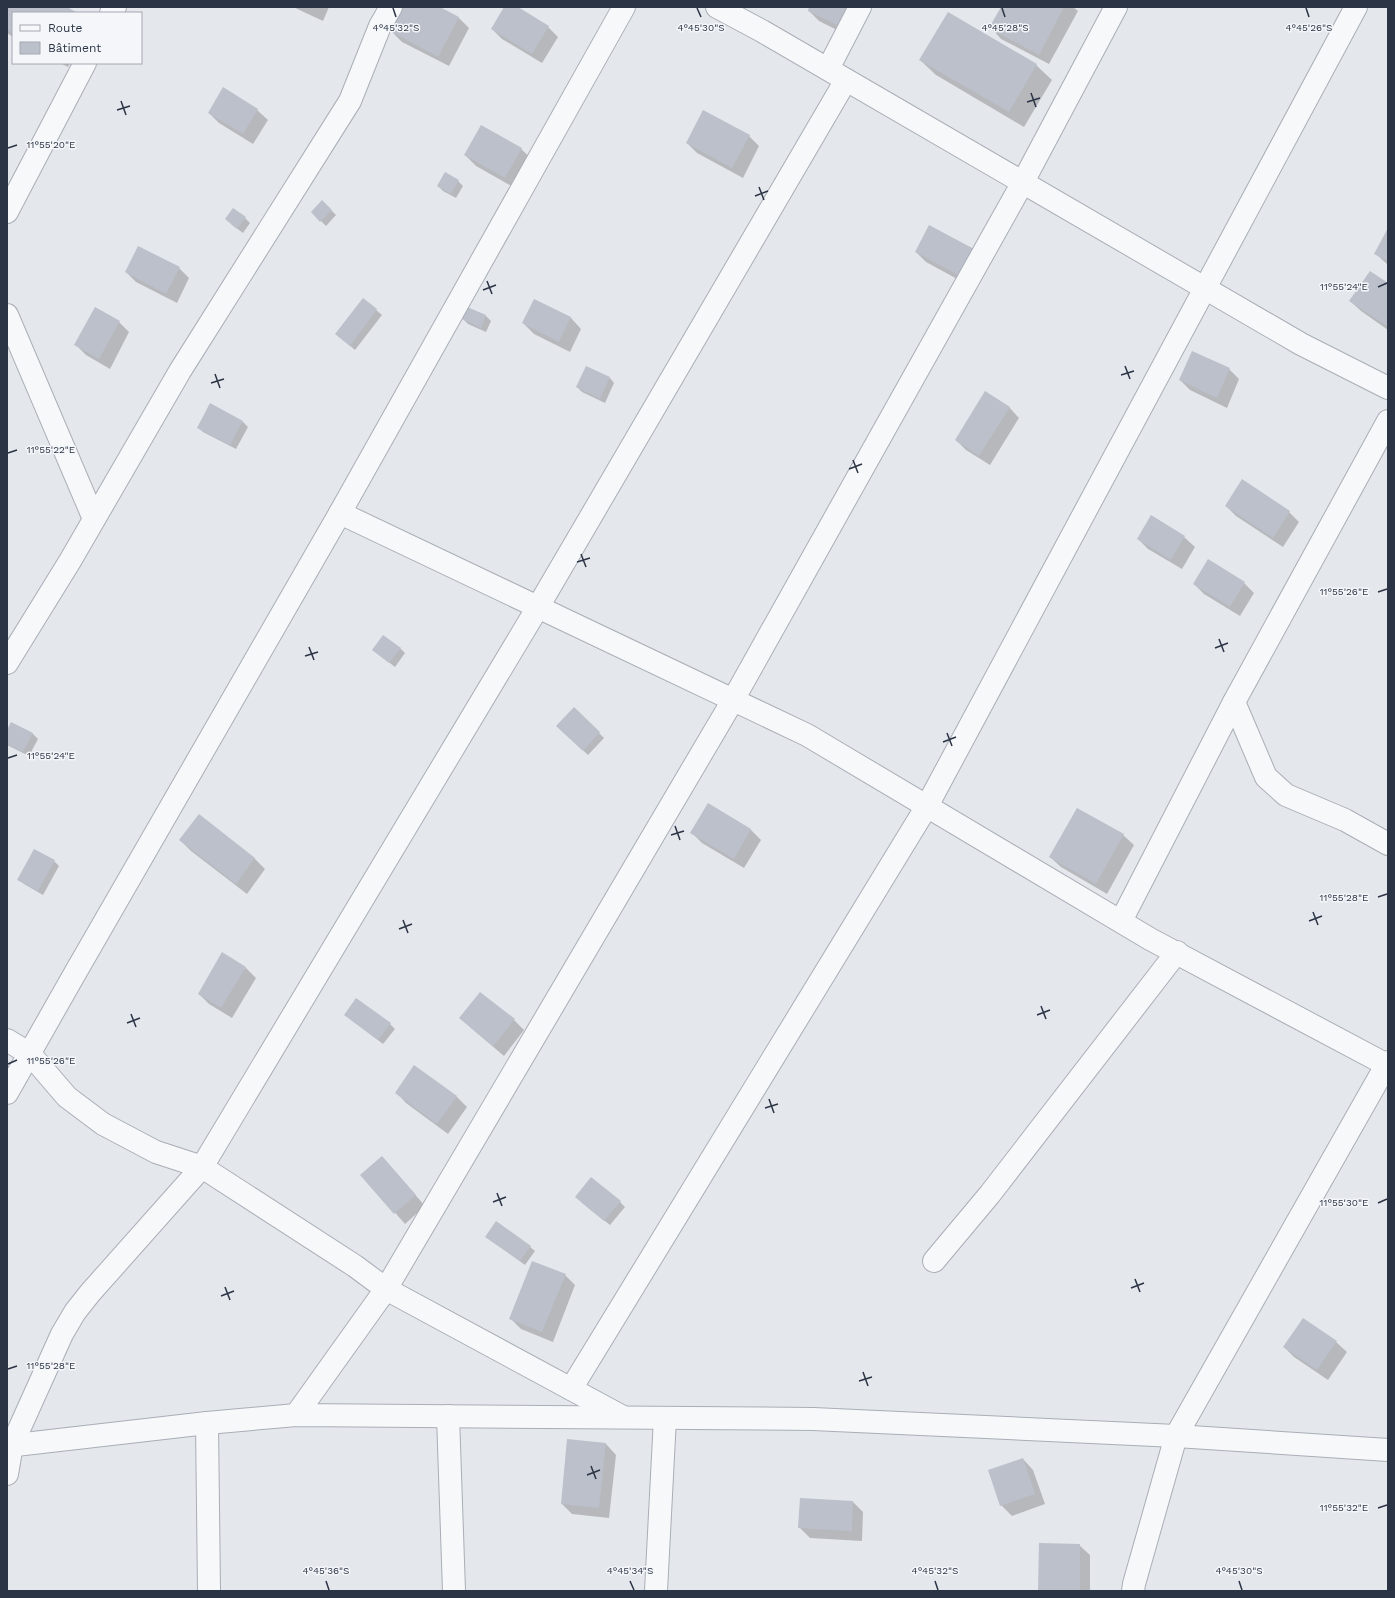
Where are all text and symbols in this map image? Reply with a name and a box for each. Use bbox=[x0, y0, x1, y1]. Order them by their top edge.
legend bbox=[12, 12, 142, 64]
text: Route bbox=[48, 21, 82, 35]
text: 4°45'32"S bbox=[373, 22, 419, 33]
text: 4°45'30"S bbox=[677, 22, 725, 33]
text: 4°45'28"S bbox=[981, 22, 1029, 33]
text: 4°45'26"S bbox=[1285, 22, 1333, 33]
text: Bâtiment bbox=[48, 41, 101, 55]
text: 11°55'20"E bbox=[27, 139, 75, 150]
text: 11°55'24"E bbox=[1320, 281, 1368, 292]
text: 11°55'22"E bbox=[27, 444, 75, 455]
text: 11°55'26"E bbox=[1320, 586, 1368, 597]
text: 11°55'24"E bbox=[27, 750, 75, 761]
text: 11°55'28"E bbox=[1320, 892, 1368, 903]
text: 11°55'26"E bbox=[27, 1055, 75, 1066]
text: 11°55'30"E bbox=[1320, 1197, 1368, 1208]
text: 11°55'28"E bbox=[27, 1360, 75, 1371]
text: 11°55'32"E bbox=[1320, 1502, 1368, 1513]
text: 4°45'36"S bbox=[302, 1565, 350, 1576]
text: 4°45'34"S bbox=[607, 1565, 653, 1576]
text: 4°45'32"S bbox=[912, 1565, 958, 1576]
text: 4°45'30"S bbox=[1215, 1565, 1263, 1576]

